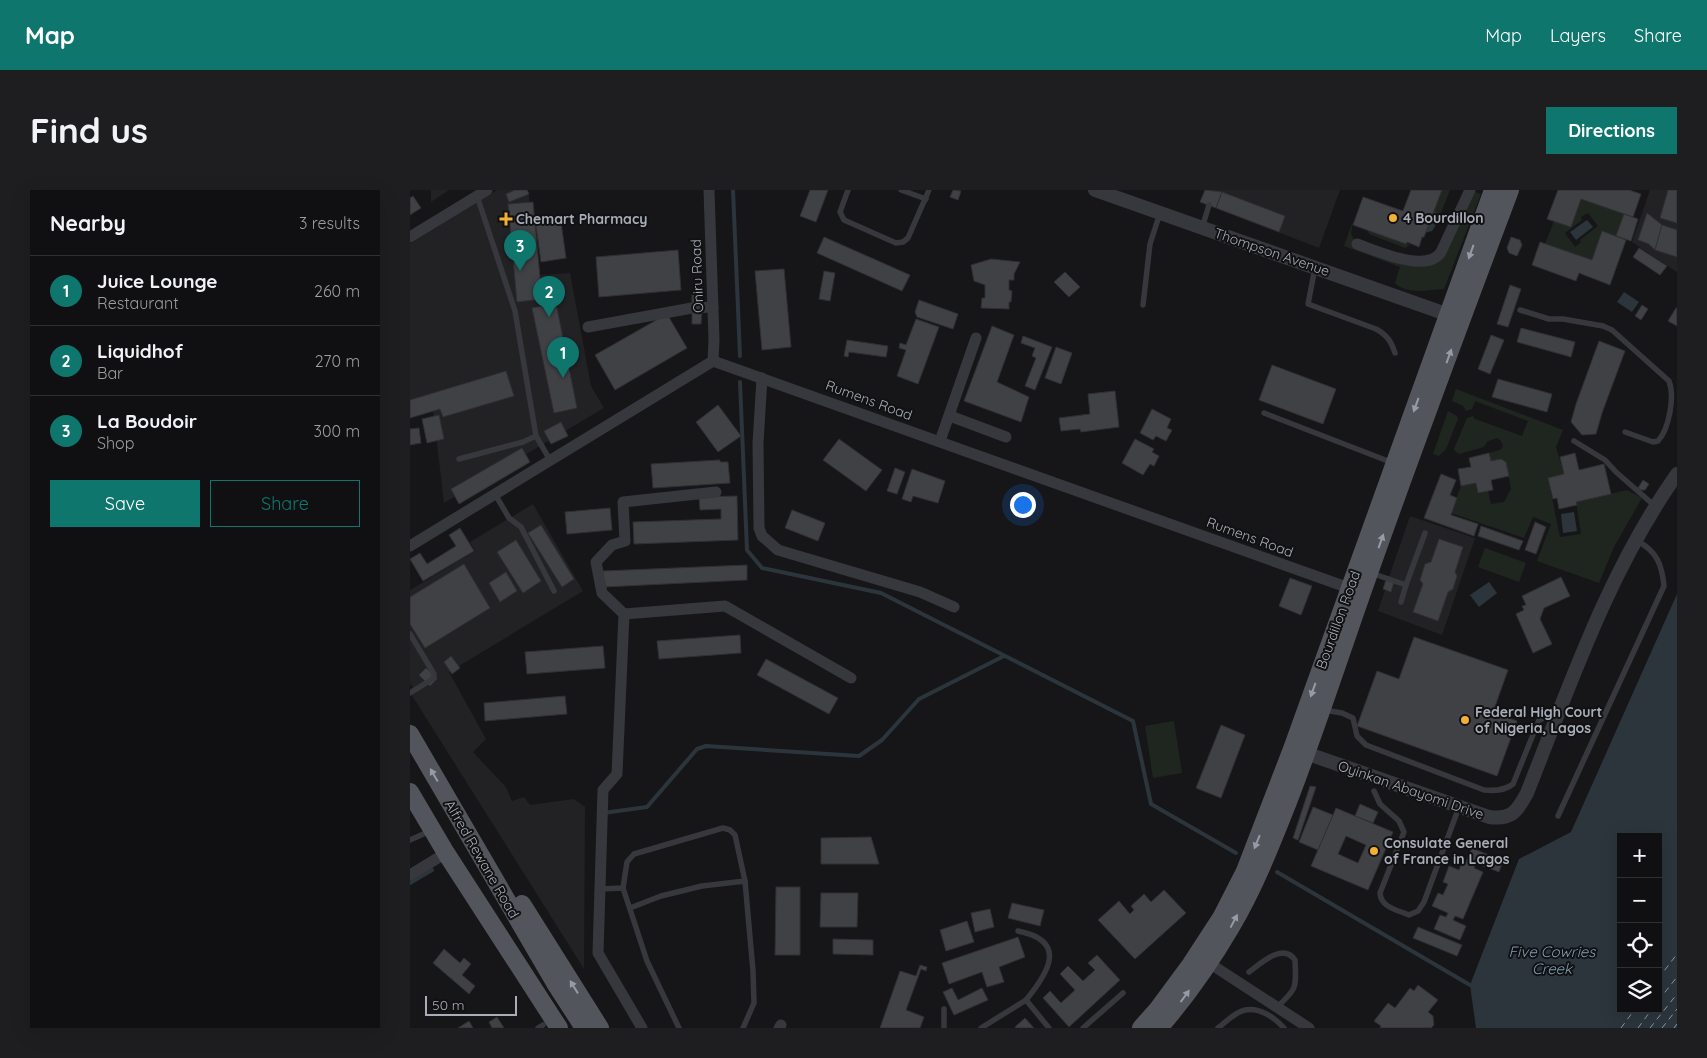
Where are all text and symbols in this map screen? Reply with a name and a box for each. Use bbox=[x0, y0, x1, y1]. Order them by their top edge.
text: Map bbox=[25, 20, 75, 50]
text: Map bbox=[1485, 24, 1522, 47]
text: Layers bbox=[1550, 24, 1606, 47]
text: Share bbox=[1634, 24, 1682, 47]
button: Directions bbox=[1546, 107, 1677, 154]
text: Find us bbox=[30, 108, 148, 152]
place label: 4 Bourdillon bbox=[1403, 209, 1484, 227]
text: Nearby bbox=[50, 210, 126, 236]
place label: Chemart Pharmacy bbox=[516, 210, 647, 228]
marker: 4 Bourdillon bbox=[1387, 212, 1399, 224]
text: 3 results bbox=[299, 213, 360, 233]
marker: Chemart Pharmacy bbox=[500, 213, 512, 225]
street label: Thompson Avenue bbox=[1212, 224, 1332, 280]
pin: 3 bbox=[504, 230, 536, 271]
street label: Oniru Road bbox=[687, 239, 707, 313]
one-way arrow bbox=[1467, 245, 1474, 260]
text: Juice Lounge bbox=[97, 269, 218, 293]
pin: 2 bbox=[533, 276, 565, 317]
text: 1 bbox=[63, 281, 69, 301]
text: 260 m bbox=[314, 281, 360, 301]
text: Restaurant bbox=[97, 293, 179, 313]
pin: 1 bbox=[547, 337, 579, 378]
text: Liquidhof bbox=[97, 339, 183, 363]
one-way arrow bbox=[1445, 348, 1453, 363]
text: 2 bbox=[61, 351, 71, 371]
text: 270 m bbox=[315, 351, 360, 371]
text: Bar bbox=[97, 363, 123, 383]
street label: Rumens Road bbox=[823, 376, 915, 424]
one-way arrow bbox=[1412, 398, 1419, 413]
text: La Boudoir bbox=[97, 409, 197, 433]
text: 3 bbox=[62, 421, 70, 441]
text: 300 m bbox=[314, 421, 360, 441]
text: Shop bbox=[97, 433, 134, 453]
button: Save bbox=[50, 480, 200, 527]
button: Share bbox=[210, 480, 360, 527]
your location bbox=[1010, 492, 1036, 518]
street label: Rumens Road bbox=[1204, 513, 1296, 561]
one-way arrow bbox=[1378, 534, 1385, 549]
street label: Bourdillon Road bbox=[1312, 568, 1364, 672]
one-way arrow bbox=[1309, 683, 1317, 698]
place label: Federal High Court of Nigeria, Lagos bbox=[1475, 703, 1603, 737]
marker: Federal High Court of Nigeria, Lagos bbox=[1459, 714, 1471, 726]
street label: Oyinkan Abayomi Drive bbox=[1336, 757, 1486, 823]
one-way arrow bbox=[429, 768, 438, 781]
street label: Alfred Rewane Road bbox=[441, 797, 523, 921]
map controls bbox=[1617, 833, 1662, 1013]
button: + bbox=[1617, 833, 1662, 878]
place label: Consulate General of France in Lagos bbox=[1384, 834, 1510, 868]
one-way arrow bbox=[1253, 835, 1261, 850]
marker: Consulate General of France in Lagos bbox=[1368, 845, 1380, 857]
button: − bbox=[1617, 878, 1662, 923]
one-way arrow bbox=[1230, 914, 1238, 928]
button: locate bbox=[1617, 923, 1662, 968]
water label: Five Cowries Creek bbox=[1509, 942, 1596, 978]
button: layers bbox=[1617, 968, 1662, 1013]
one-way arrow bbox=[570, 980, 579, 993]
one-way arrow bbox=[1180, 989, 1190, 1003]
scale bar bbox=[425, 993, 518, 1016]
text: 50 m bbox=[432, 996, 465, 1014]

